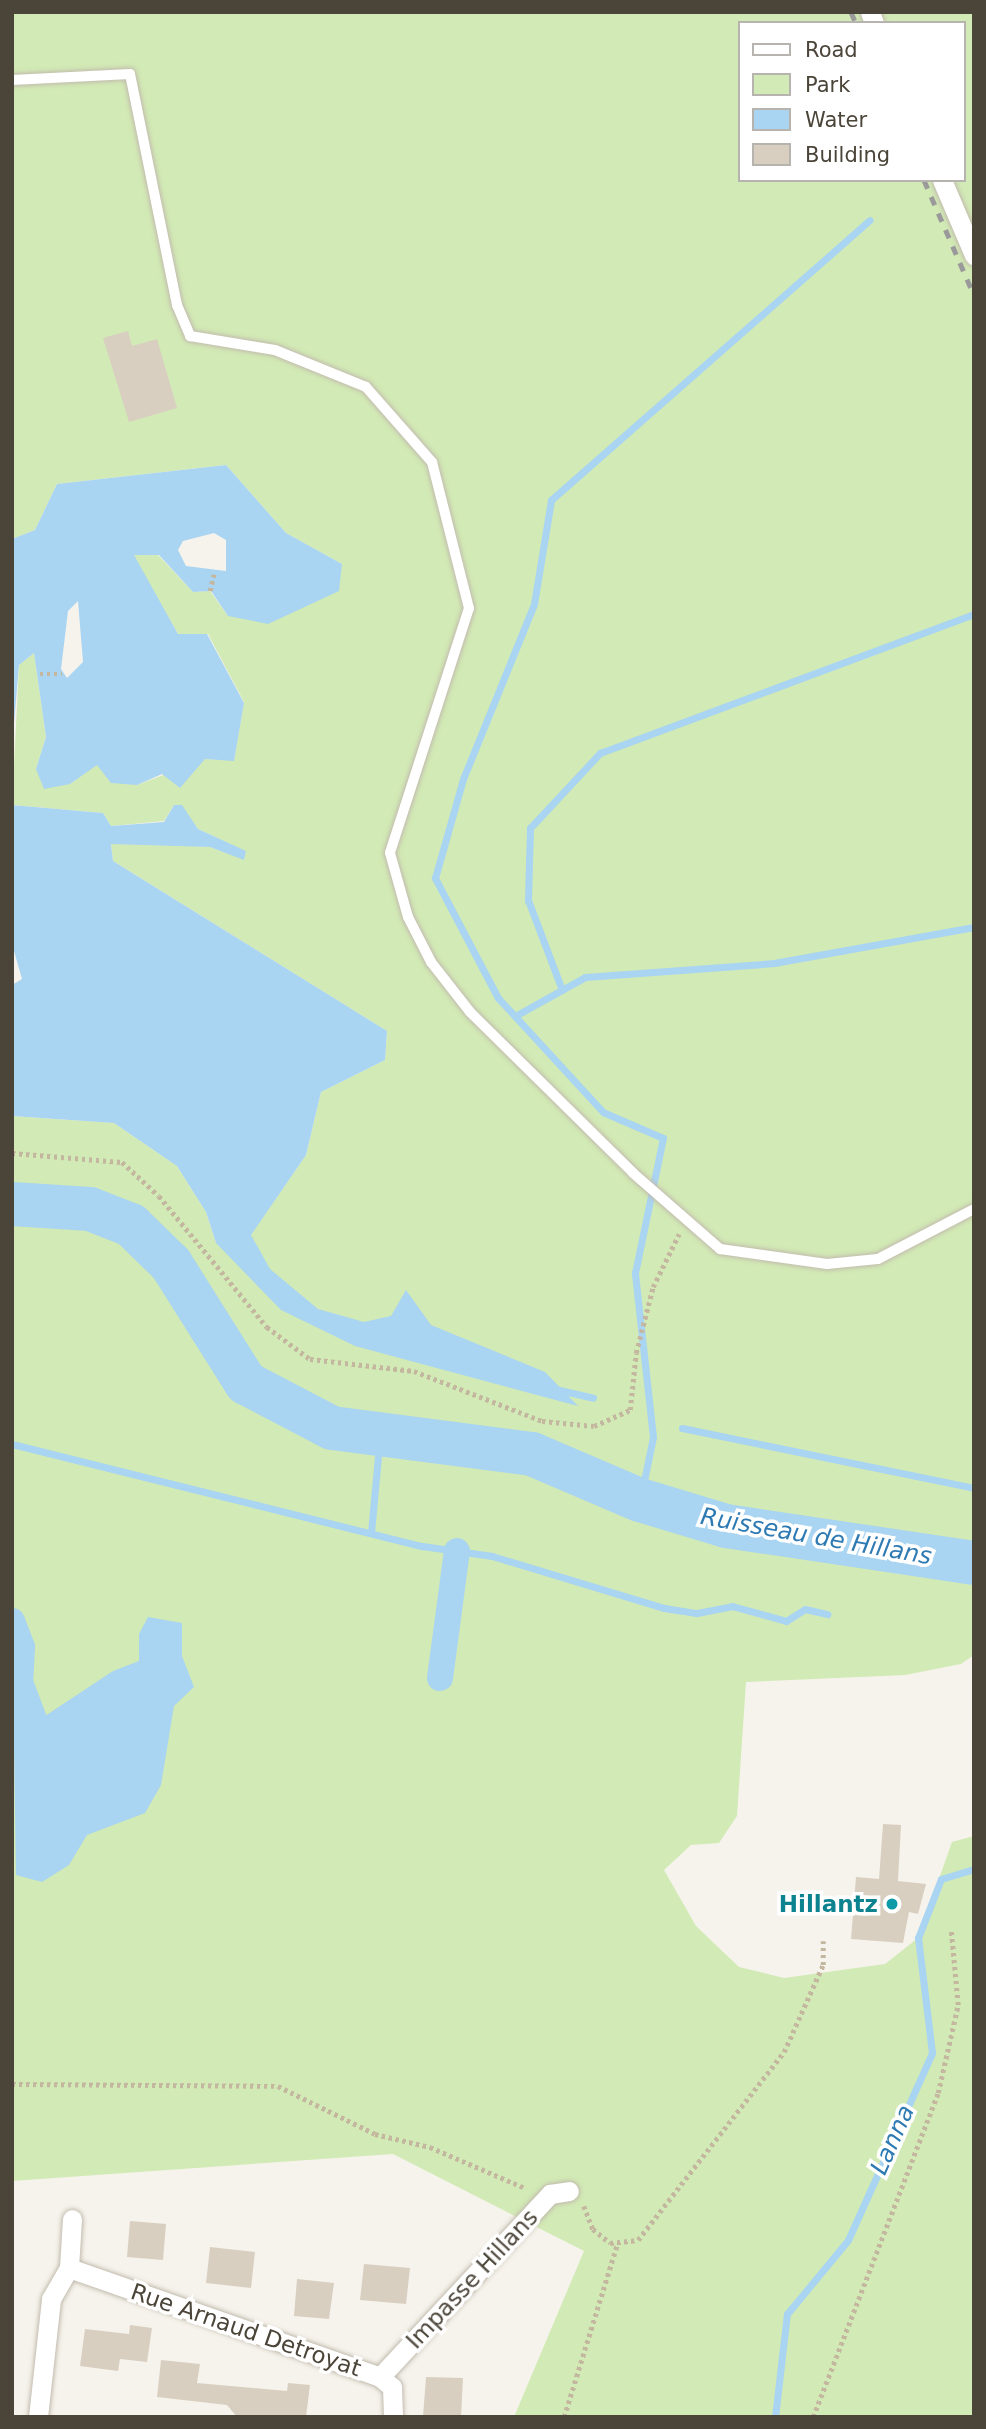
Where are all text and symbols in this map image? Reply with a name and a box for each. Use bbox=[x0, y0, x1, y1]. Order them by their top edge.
legend bbox=[738, 21, 965, 182]
text: Road bbox=[805, 38, 858, 62]
text: Park bbox=[805, 73, 850, 97]
text: Water bbox=[805, 108, 867, 132]
text: Building bbox=[805, 143, 890, 167]
water label: Ruisseau de Hillans bbox=[698, 1503, 934, 1571]
place label: Hillantz bbox=[779, 1890, 878, 1918]
marker: Hillantz bbox=[884, 1896, 900, 1912]
water label: Lanna bbox=[865, 2101, 921, 2179]
street label: Impasse Hillans bbox=[400, 2204, 544, 2354]
street label: Rue Arnaud Detroyat bbox=[127, 2278, 365, 2382]

